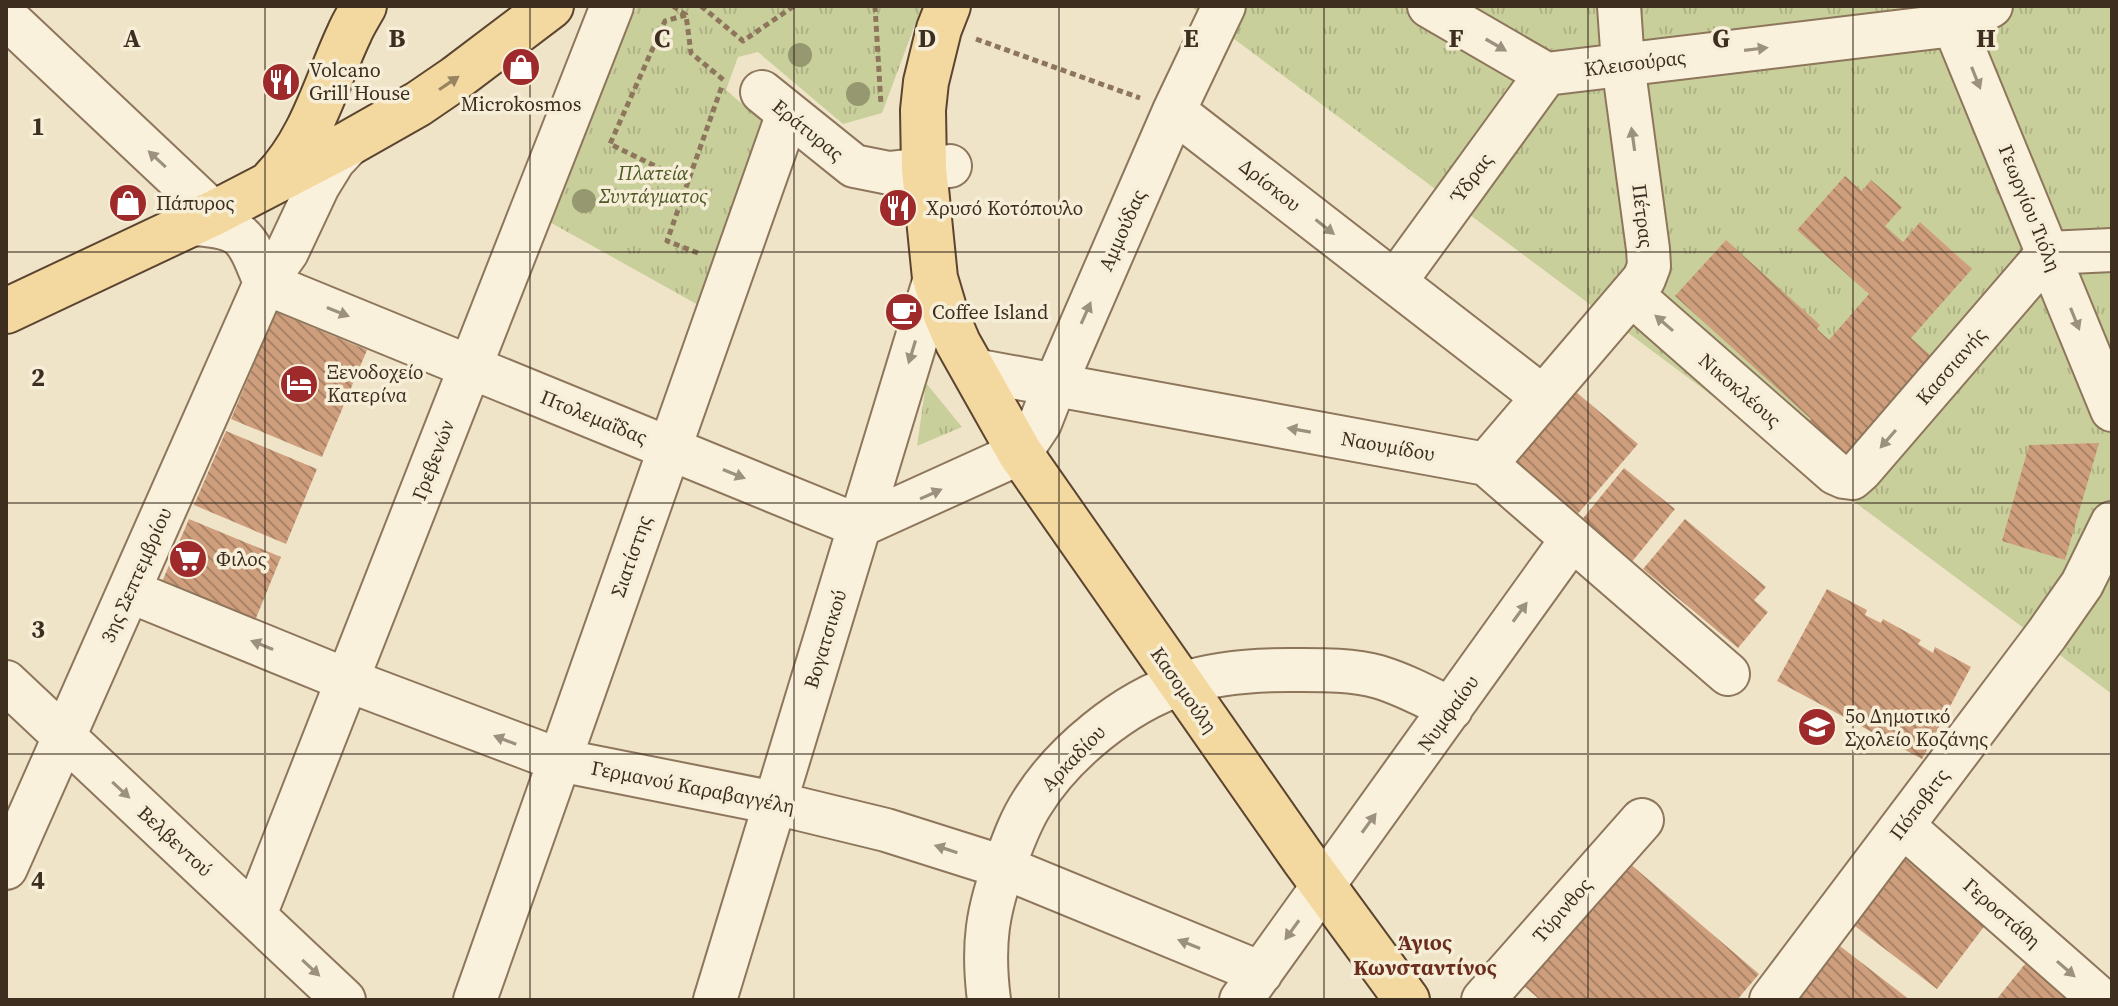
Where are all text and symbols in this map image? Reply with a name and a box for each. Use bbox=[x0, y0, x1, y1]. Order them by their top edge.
text: A bbox=[123, 20, 141, 56]
text: B bbox=[389, 20, 406, 56]
text: C bbox=[654, 20, 670, 56]
text: D bbox=[918, 20, 936, 56]
text: E bbox=[1183, 20, 1199, 56]
text: F bbox=[1448, 20, 1464, 56]
text: G bbox=[1712, 20, 1730, 56]
text: H bbox=[1976, 20, 1996, 56]
one-way arrow bbox=[1485, 38, 1508, 52]
one-way arrow bbox=[1744, 42, 1769, 55]
street label: Κλεισούρας bbox=[1583, 43, 1687, 83]
shop icon: Microkosmos bbox=[500, 46, 542, 88]
place label: Volcano Grill House bbox=[309, 56, 410, 107]
restaurant icon: Volcano Grill House bbox=[260, 61, 302, 103]
one-way arrow bbox=[1970, 66, 1983, 90]
one-way arrow bbox=[438, 76, 459, 91]
place label: Microkosmos bbox=[461, 90, 581, 118]
street label: Εράτυρας bbox=[766, 93, 850, 167]
text: 1 bbox=[31, 108, 45, 144]
one-way arrow bbox=[1626, 126, 1639, 151]
street label: Γεωργίου Τιόλη bbox=[1992, 140, 2068, 276]
street label: Ύδρας bbox=[1443, 147, 1499, 210]
one-way arrow bbox=[148, 151, 167, 169]
street label: Δρίσκου bbox=[1233, 152, 1307, 218]
park label: Πλατεία Συντάγματος bbox=[599, 159, 708, 210]
shop icon: Πάπυρος bbox=[107, 182, 149, 224]
street label: Πέτρας bbox=[1625, 182, 1661, 250]
street label: Αμμούδας bbox=[1092, 185, 1152, 275]
restaurant icon: Χρυσό Κοτόπουλο bbox=[877, 187, 919, 229]
place label: Πάπυρος bbox=[156, 189, 234, 217]
place label: Χρυσό Κοτόπουλο bbox=[926, 194, 1083, 222]
one-way arrow bbox=[1315, 218, 1335, 234]
cafe icon: Coffee Island bbox=[883, 291, 925, 333]
place label: Coffee Island bbox=[932, 298, 1049, 326]
one-way arrow bbox=[1079, 301, 1092, 325]
one-way arrow bbox=[326, 306, 350, 319]
one-way arrow bbox=[2069, 307, 2082, 331]
one-way arrow bbox=[1654, 315, 1674, 332]
street label: Κασσιανής bbox=[1909, 321, 1993, 411]
one-way arrow bbox=[905, 341, 918, 365]
street label: Νικοκλέους bbox=[1693, 346, 1787, 434]
place label: Ξενοδοχείο Κατερίνα bbox=[327, 358, 423, 409]
text: 2 bbox=[31, 359, 45, 395]
hotel icon: Ξενοδοχείο Κατερίνα bbox=[278, 363, 320, 405]
street label: Πτολεμαΐδας bbox=[536, 383, 652, 451]
street label: Γρεβενών bbox=[405, 416, 461, 504]
one-way arrow bbox=[1286, 423, 1311, 435]
street label: Ναουμίδου bbox=[1339, 424, 1437, 468]
one-way arrow bbox=[1880, 429, 1897, 449]
one-way arrow bbox=[722, 468, 746, 481]
one-way arrow bbox=[919, 487, 942, 500]
street label: 3ης Σεπτεμβρίου bbox=[94, 503, 178, 647]
street label: Σιατίστης bbox=[604, 511, 658, 601]
supermarket icon: Φιλος bbox=[167, 538, 209, 580]
place label: Φιλος bbox=[216, 545, 267, 573]
street label: Βογατσικού bbox=[797, 586, 853, 692]
one-way arrow bbox=[1512, 601, 1527, 622]
text: 3 bbox=[31, 611, 45, 647]
one-way arrow bbox=[250, 638, 274, 651]
street label: Κασομούλη bbox=[1144, 641, 1224, 739]
street label: Νυμφαίου bbox=[1411, 669, 1485, 757]
place label: 5ο Δημοτικό Σχολείο Κοζάνης bbox=[1845, 702, 1988, 753]
school or university icon: 5ο Δημοτικό Σχολείο Κοζάνης bbox=[1796, 706, 1838, 748]
street label: Αρκαδίου bbox=[1034, 719, 1112, 797]
one-way arrow bbox=[493, 733, 517, 746]
street label: Γερμανού Καραβαγγέλη bbox=[589, 754, 797, 820]
street label: Πόποβιτς bbox=[1883, 762, 1955, 846]
one-way arrow bbox=[111, 780, 130, 799]
street label: Βελβεντού bbox=[132, 799, 218, 883]
one-way arrow bbox=[1361, 812, 1377, 834]
one-way arrow bbox=[934, 842, 958, 855]
text: 4 bbox=[31, 862, 45, 898]
street label: Τύρινθος bbox=[1526, 871, 1598, 949]
street label: Γεροστάθη bbox=[1957, 871, 2047, 955]
one-way arrow bbox=[1284, 919, 1300, 941]
district label: Άγιος Κωνσταντίνος bbox=[1353, 927, 1497, 982]
one-way arrow bbox=[1177, 937, 1200, 950]
one-way arrow bbox=[301, 959, 320, 977]
one-way arrow bbox=[2057, 960, 2076, 978]

